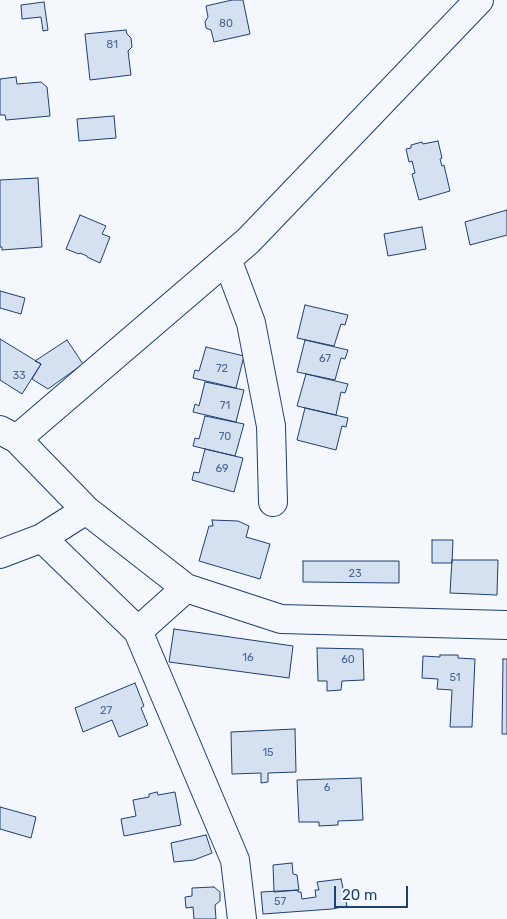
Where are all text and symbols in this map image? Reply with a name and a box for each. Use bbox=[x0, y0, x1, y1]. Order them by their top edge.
house number: 80 bbox=[219, 17, 233, 31]
house number: 81 bbox=[106, 38, 118, 52]
house number: 67 bbox=[319, 352, 331, 366]
house number: 72 bbox=[216, 362, 228, 376]
house number: 33 bbox=[12, 369, 26, 383]
house number: 71 bbox=[220, 399, 230, 413]
house number: 70 bbox=[219, 430, 231, 444]
house number: 69 bbox=[215, 462, 229, 476]
house number: 23 bbox=[348, 567, 362, 581]
house number: 16 bbox=[242, 651, 254, 665]
house number: 60 bbox=[341, 653, 355, 667]
house number: 51 bbox=[449, 671, 461, 685]
house number: 27 bbox=[100, 704, 112, 718]
house number: 15 bbox=[262, 746, 274, 760]
house number: 6 bbox=[324, 781, 330, 795]
scale bar bbox=[337, 876, 411, 908]
text: 20 m bbox=[342, 886, 377, 904]
house number: 57 bbox=[274, 895, 286, 909]

